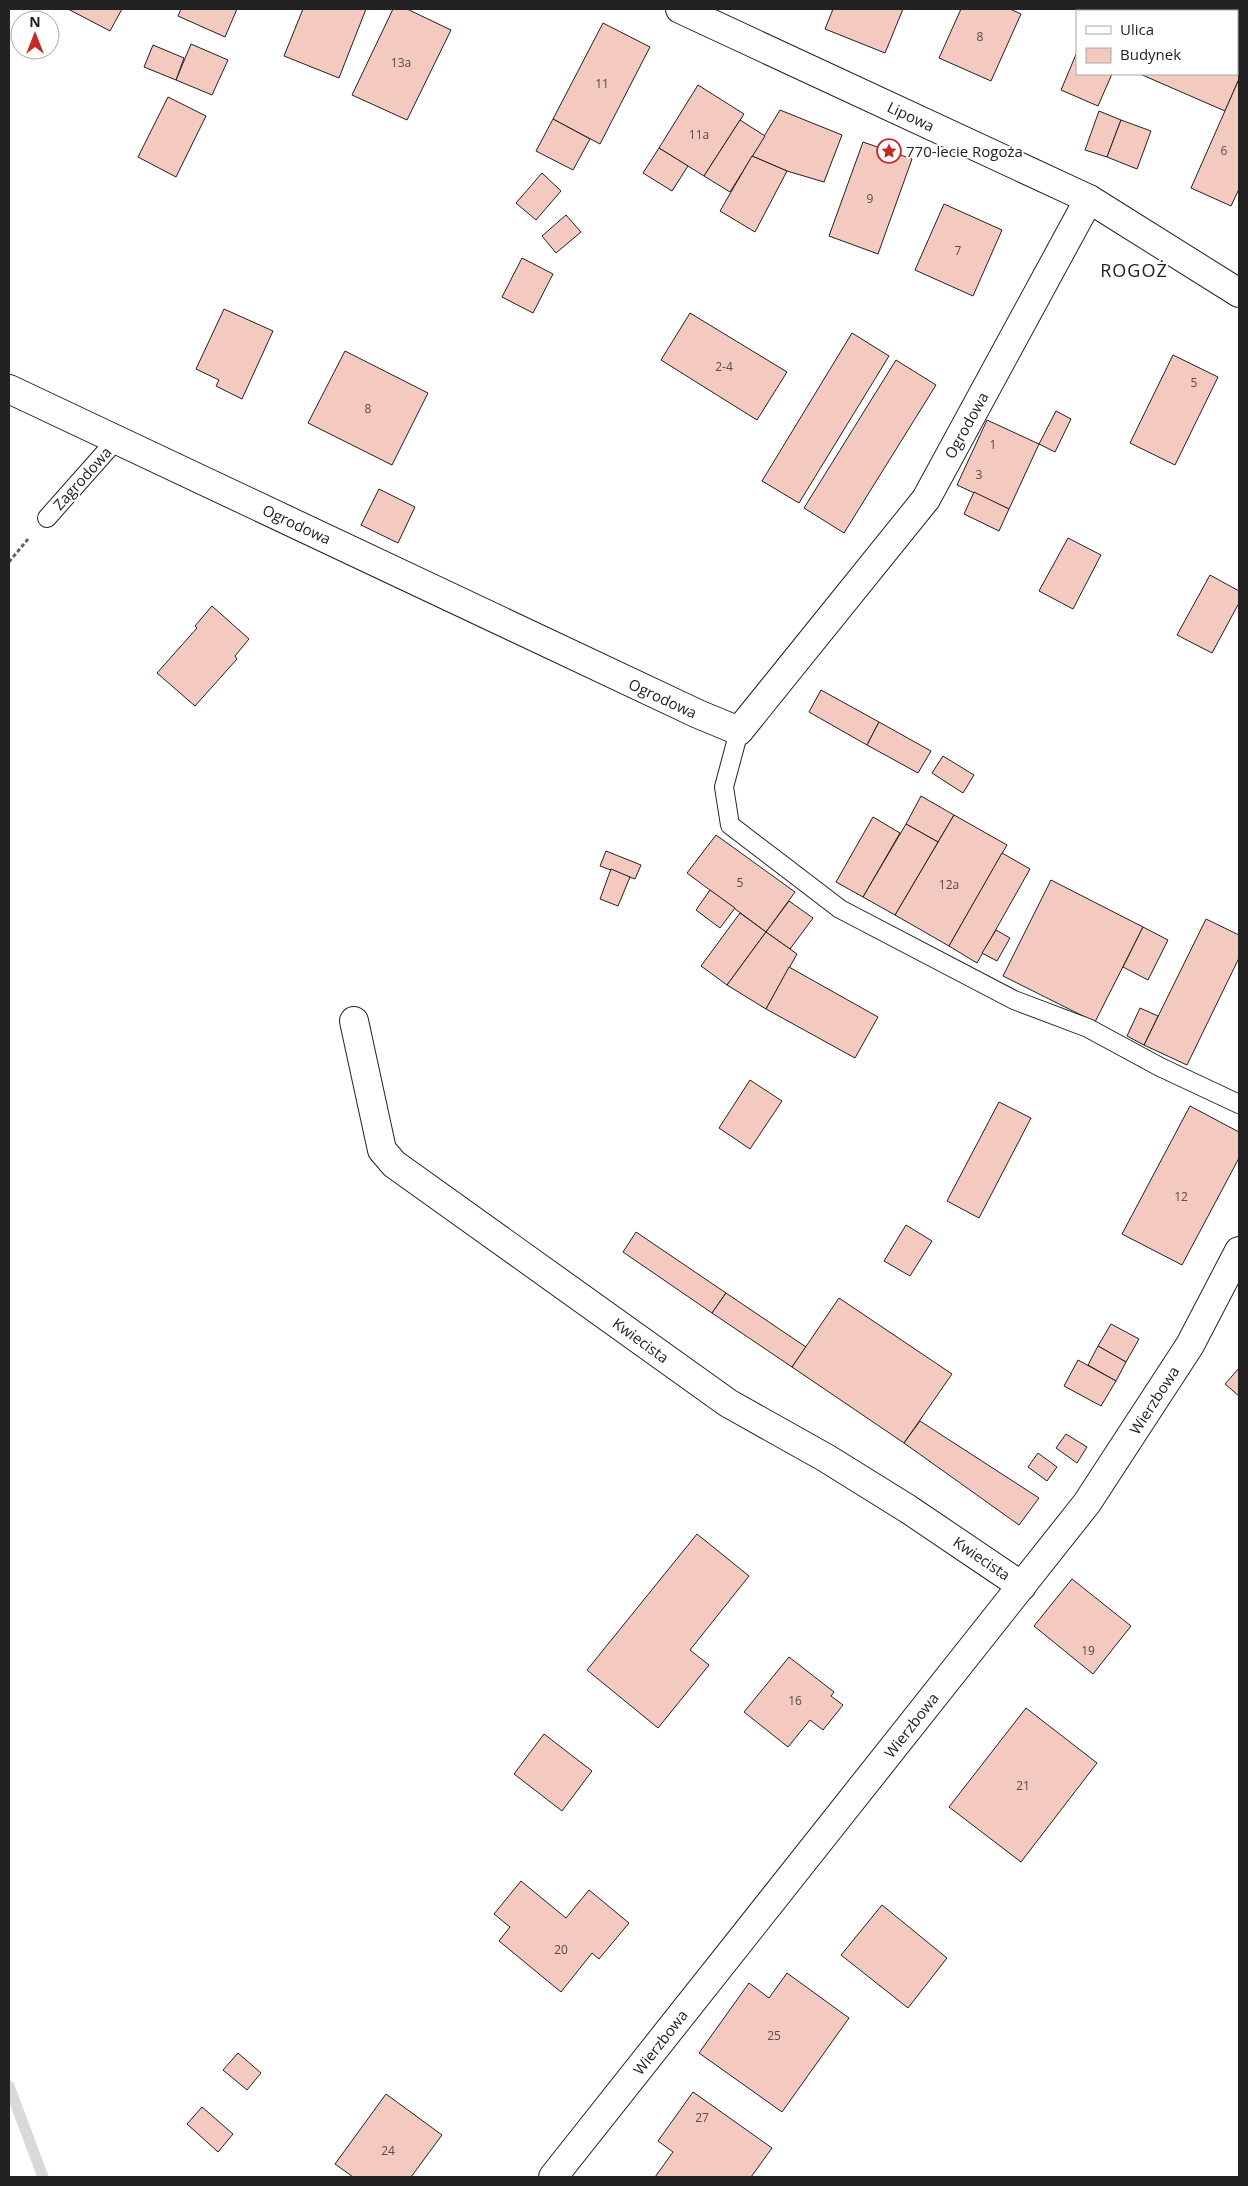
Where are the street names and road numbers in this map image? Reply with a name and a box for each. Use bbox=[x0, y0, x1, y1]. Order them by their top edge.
street label: Lipowa bbox=[884, 96, 938, 136]
street label: Ogrodowa bbox=[940, 388, 992, 462]
street label: Zagrodowa bbox=[48, 442, 116, 514]
street label: Ogrodowa bbox=[260, 499, 334, 549]
street label: Ogrodowa bbox=[626, 673, 700, 723]
street label: Kwiecista bbox=[609, 1313, 673, 1367]
street label: Wierzbowa bbox=[1125, 1362, 1183, 1438]
street label: Kwiecista bbox=[950, 1532, 1014, 1584]
street label: Wierzbowa bbox=[879, 1688, 943, 1762]
street label: Wierzbowa bbox=[628, 2005, 692, 2079]

